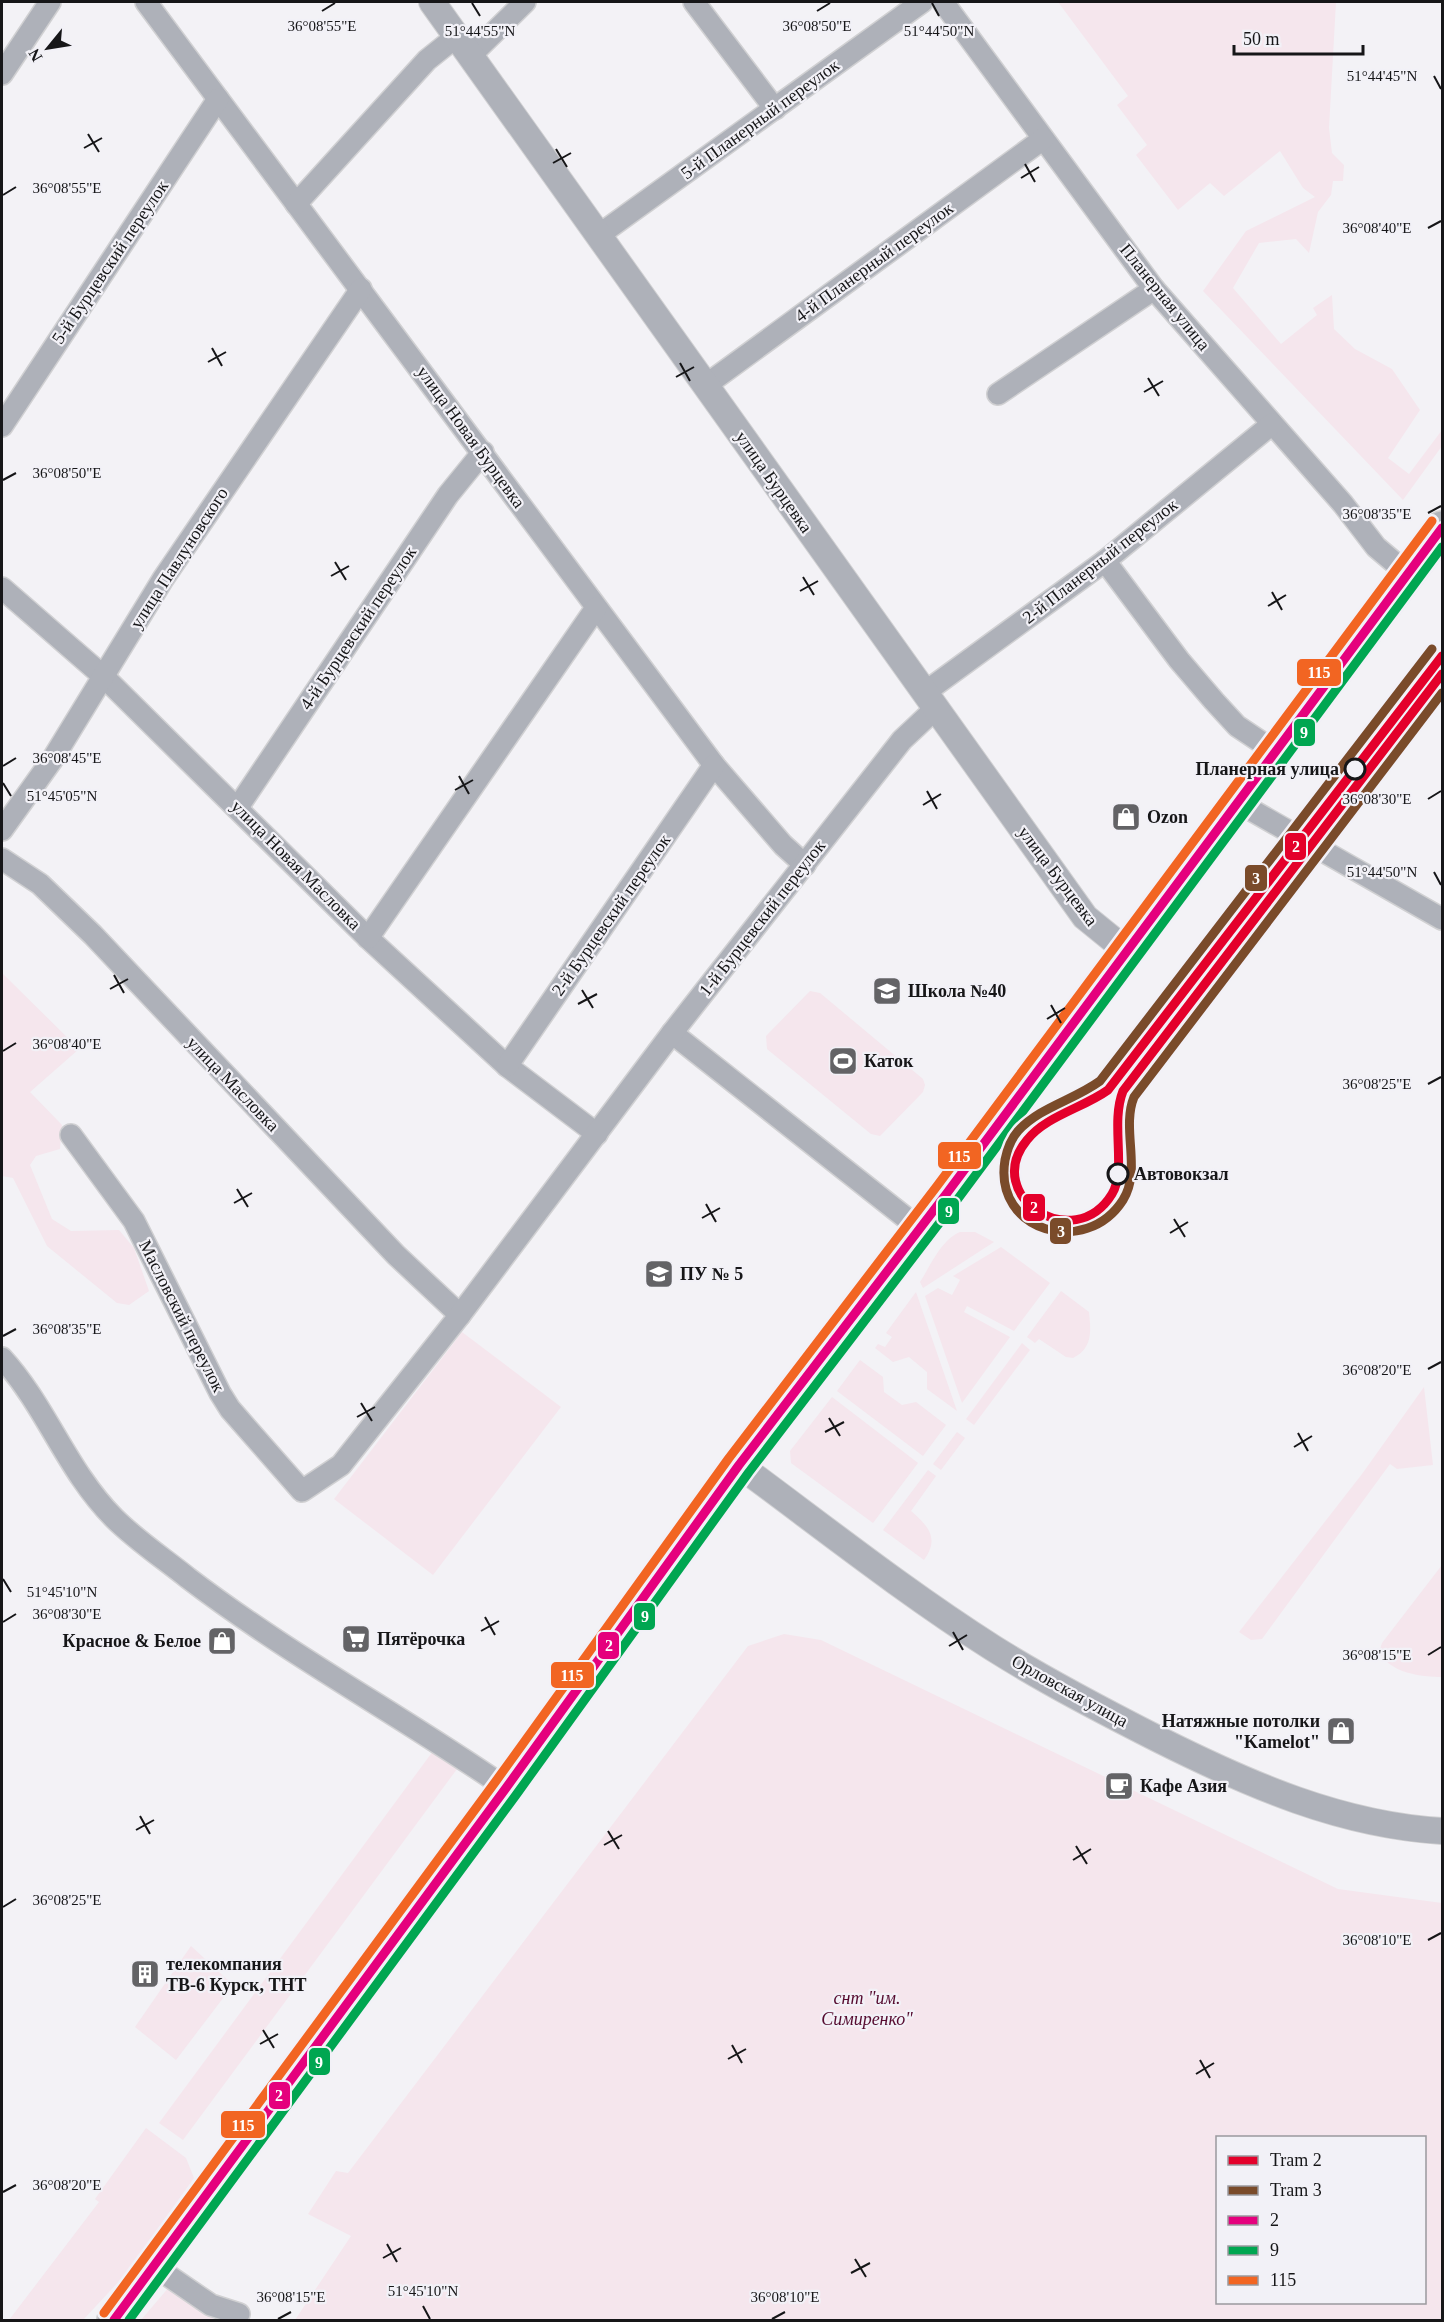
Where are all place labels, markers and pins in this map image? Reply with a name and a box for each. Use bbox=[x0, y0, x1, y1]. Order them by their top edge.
marker: Планерная улица bbox=[1344, 758, 1366, 780]
place label: Планерная улица bbox=[1196, 759, 1339, 779]
shop icon: Ozon bbox=[1110, 801, 1142, 833]
place label: Ozon bbox=[1147, 807, 1188, 827]
school or university icon: Школа №40 bbox=[871, 975, 903, 1007]
place label: Школа №40 bbox=[908, 981, 1006, 1001]
sports icon: Каток bbox=[827, 1045, 859, 1077]
place label: Каток bbox=[864, 1051, 914, 1071]
marker: Автовокзал bbox=[1107, 1163, 1129, 1185]
place label: Автовокзал bbox=[1134, 1164, 1229, 1184]
school or university icon: ПУ № 5 bbox=[643, 1258, 675, 1290]
place label: ПУ № 5 bbox=[680, 1264, 743, 1284]
supermarket icon: Пятёрочка bbox=[340, 1623, 372, 1655]
shop icon: Красное & Белое bbox=[206, 1625, 238, 1657]
place label: Пятёрочка bbox=[377, 1629, 465, 1649]
place label: Красное & Белое bbox=[63, 1631, 201, 1651]
place label: Натяжные потолки "Kamelot" bbox=[1162, 1711, 1320, 1752]
shop icon: Натяжные потолки "Kamelot" bbox=[1325, 1715, 1357, 1747]
cafe icon: Кафе Азия bbox=[1103, 1770, 1135, 1802]
place label: Кафе Азия bbox=[1140, 1776, 1227, 1796]
place label: телекомпания ТВ-6 Курск, ТНТ bbox=[166, 1954, 307, 1995]
building icon: телекомпания ТВ-6 Курск, ТНТ bbox=[129, 1958, 161, 1990]

